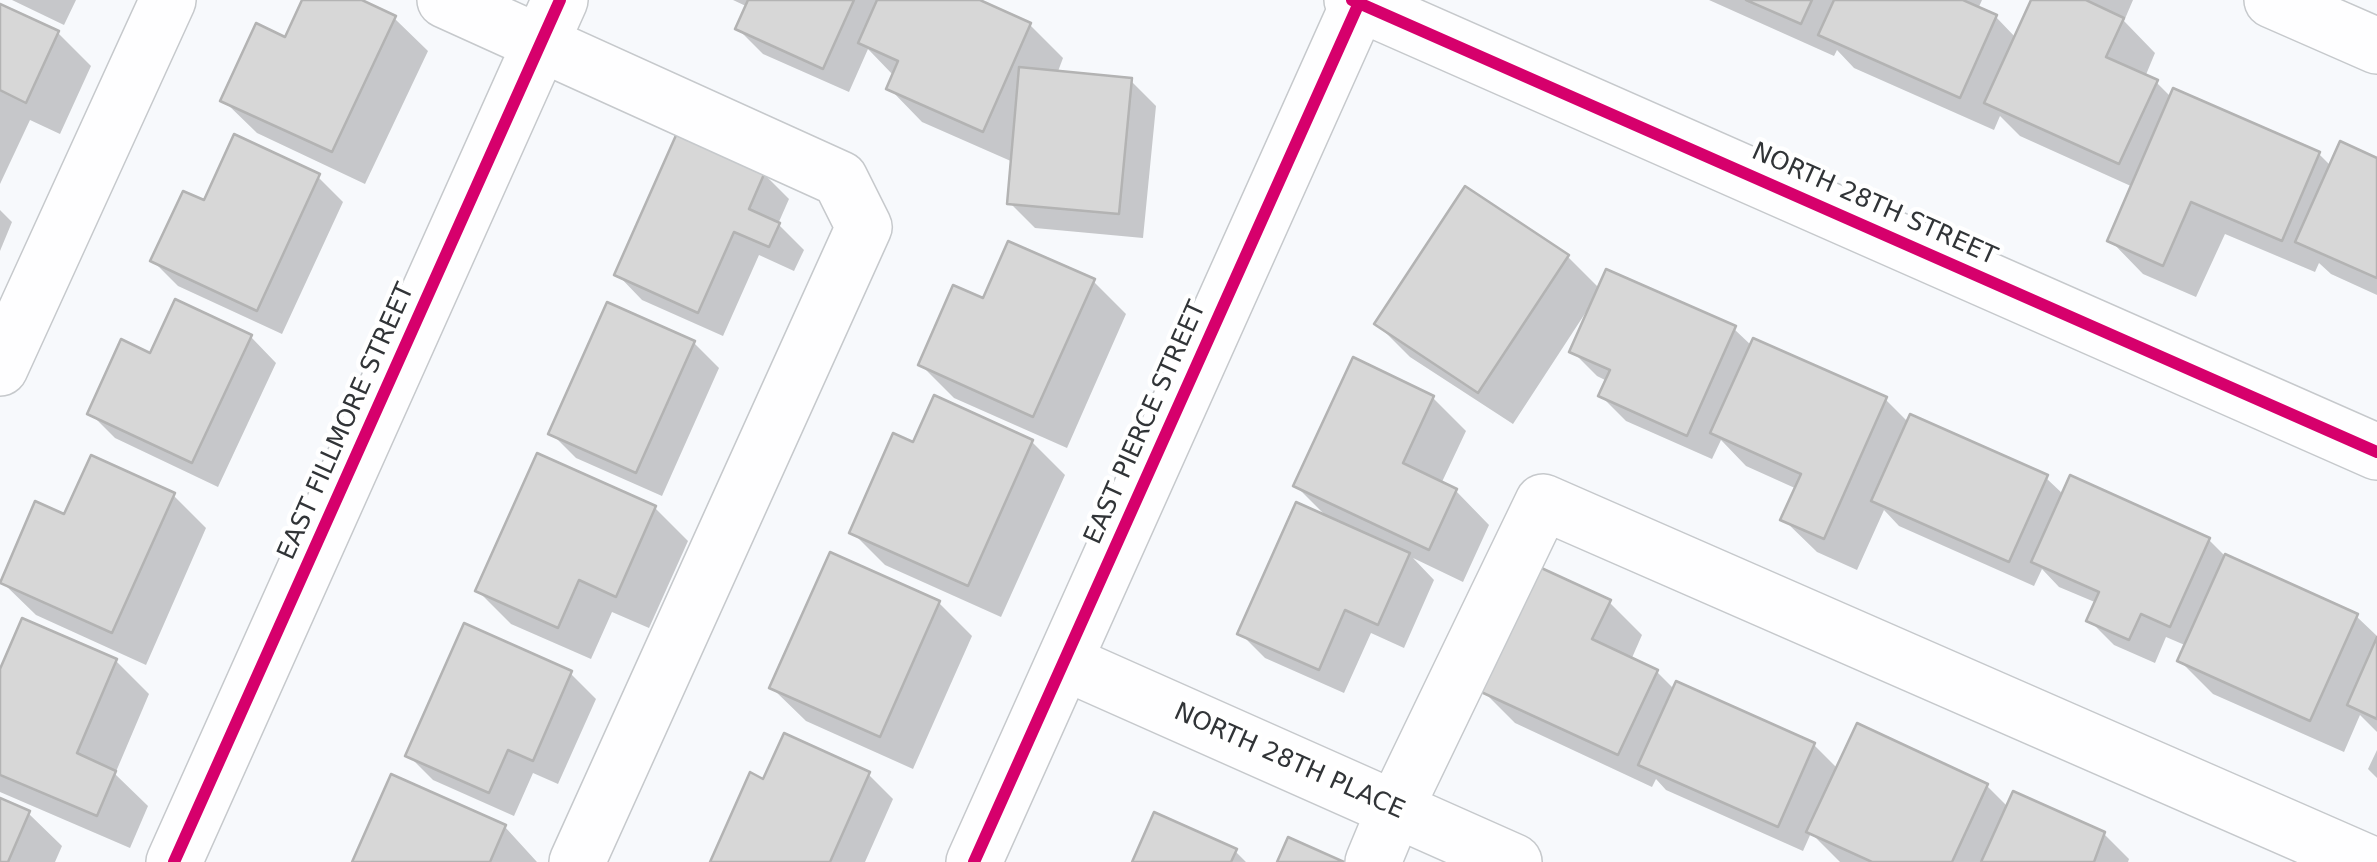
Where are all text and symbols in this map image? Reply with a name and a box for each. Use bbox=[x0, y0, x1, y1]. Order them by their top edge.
street label: NORTH 28TH STREET bbox=[1747, 137, 2001, 273]
street label: EAST FILLMORE STREET bbox=[272, 279, 422, 565]
street label: EAST PIERCE STREET bbox=[1079, 297, 1213, 549]
street label: NORTH 28TH PLACE bbox=[1169, 698, 1409, 826]

